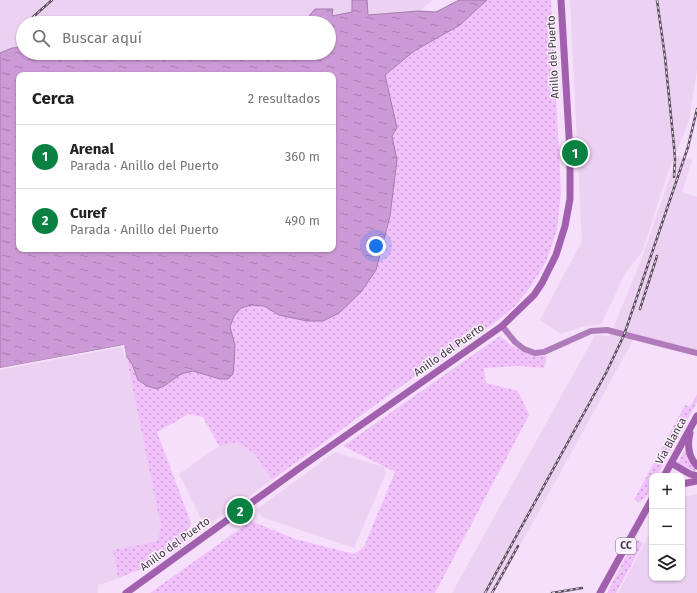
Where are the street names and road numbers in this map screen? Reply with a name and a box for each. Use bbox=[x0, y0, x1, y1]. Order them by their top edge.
street label: Anillo del Puerto bbox=[544, 15, 562, 99]
street label: Anillo del Puerto bbox=[411, 321, 487, 379]
street label: Vía Blanca bbox=[653, 415, 689, 467]
street label: Anillo del Puerto bbox=[137, 514, 213, 574]
road number: CC bbox=[616, 538, 636, 554]

